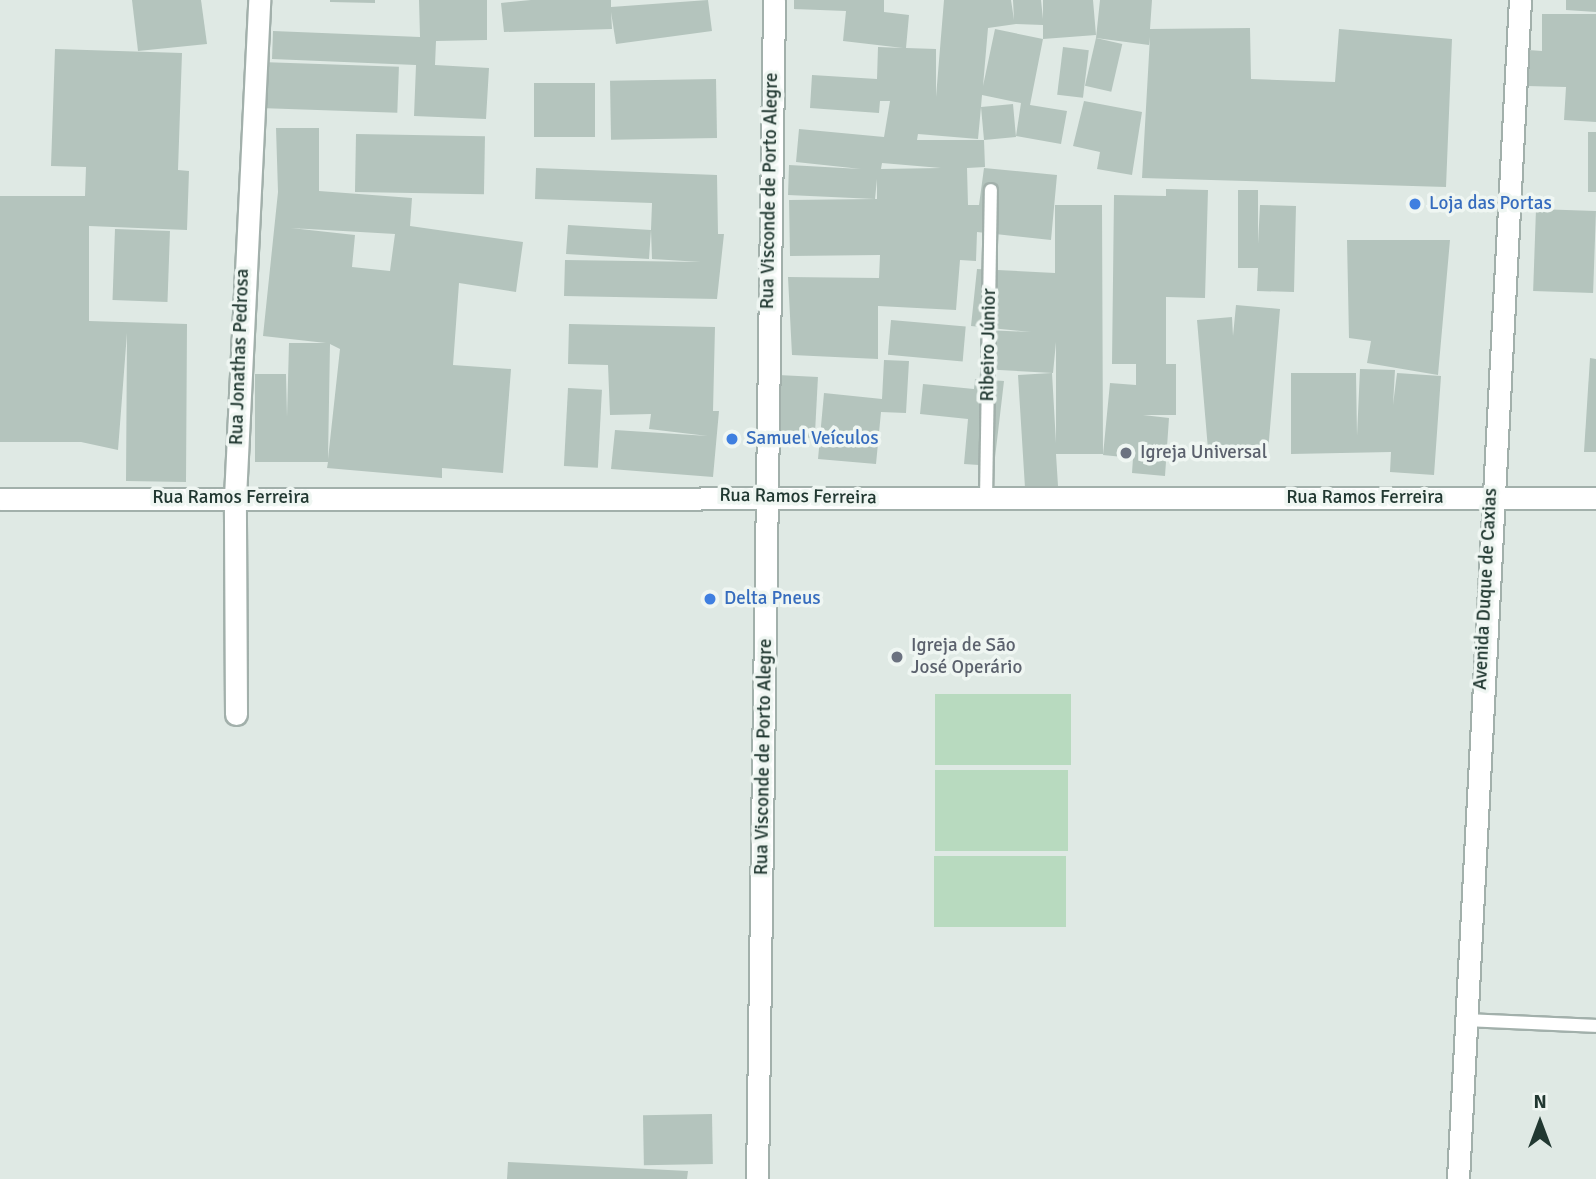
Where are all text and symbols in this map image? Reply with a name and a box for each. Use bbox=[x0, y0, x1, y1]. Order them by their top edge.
street label: Rua Visconde de Porto Alegre bbox=[757, 72, 783, 310]
place label: Loja das Portas bbox=[1429, 193, 1552, 215]
marker: Loja das Portas bbox=[1407, 196, 1423, 212]
street label: Rua Jonathas Pedrosa bbox=[226, 268, 254, 446]
street label: Ribeiro Júnior bbox=[977, 288, 1001, 402]
place label: Samuel Veículos bbox=[746, 428, 878, 450]
marker: Samuel Veículos bbox=[724, 431, 740, 447]
place label: Igreja Universal bbox=[1140, 442, 1267, 464]
marker: Igreja Universal bbox=[1118, 445, 1134, 461]
street label: Rua Ramos Ferreira bbox=[719, 484, 877, 510]
street label: Rua Ramos Ferreira bbox=[152, 487, 310, 509]
street label: Rua Ramos Ferreira bbox=[1286, 487, 1444, 509]
street label: Avenida Duque de Caxias bbox=[1469, 488, 1503, 690]
place label: Delta Pneus bbox=[724, 588, 821, 610]
marker: Delta Pneus bbox=[702, 591, 718, 607]
place label: Igreja de São José Operário bbox=[911, 635, 1022, 679]
street label: Rua Visconde de Porto Alegre bbox=[751, 638, 777, 876]
marker: Igreja de São José Operário bbox=[889, 649, 905, 665]
north arrow bbox=[1505, 1088, 1575, 1158]
text: N bbox=[1533, 1090, 1547, 1114]

